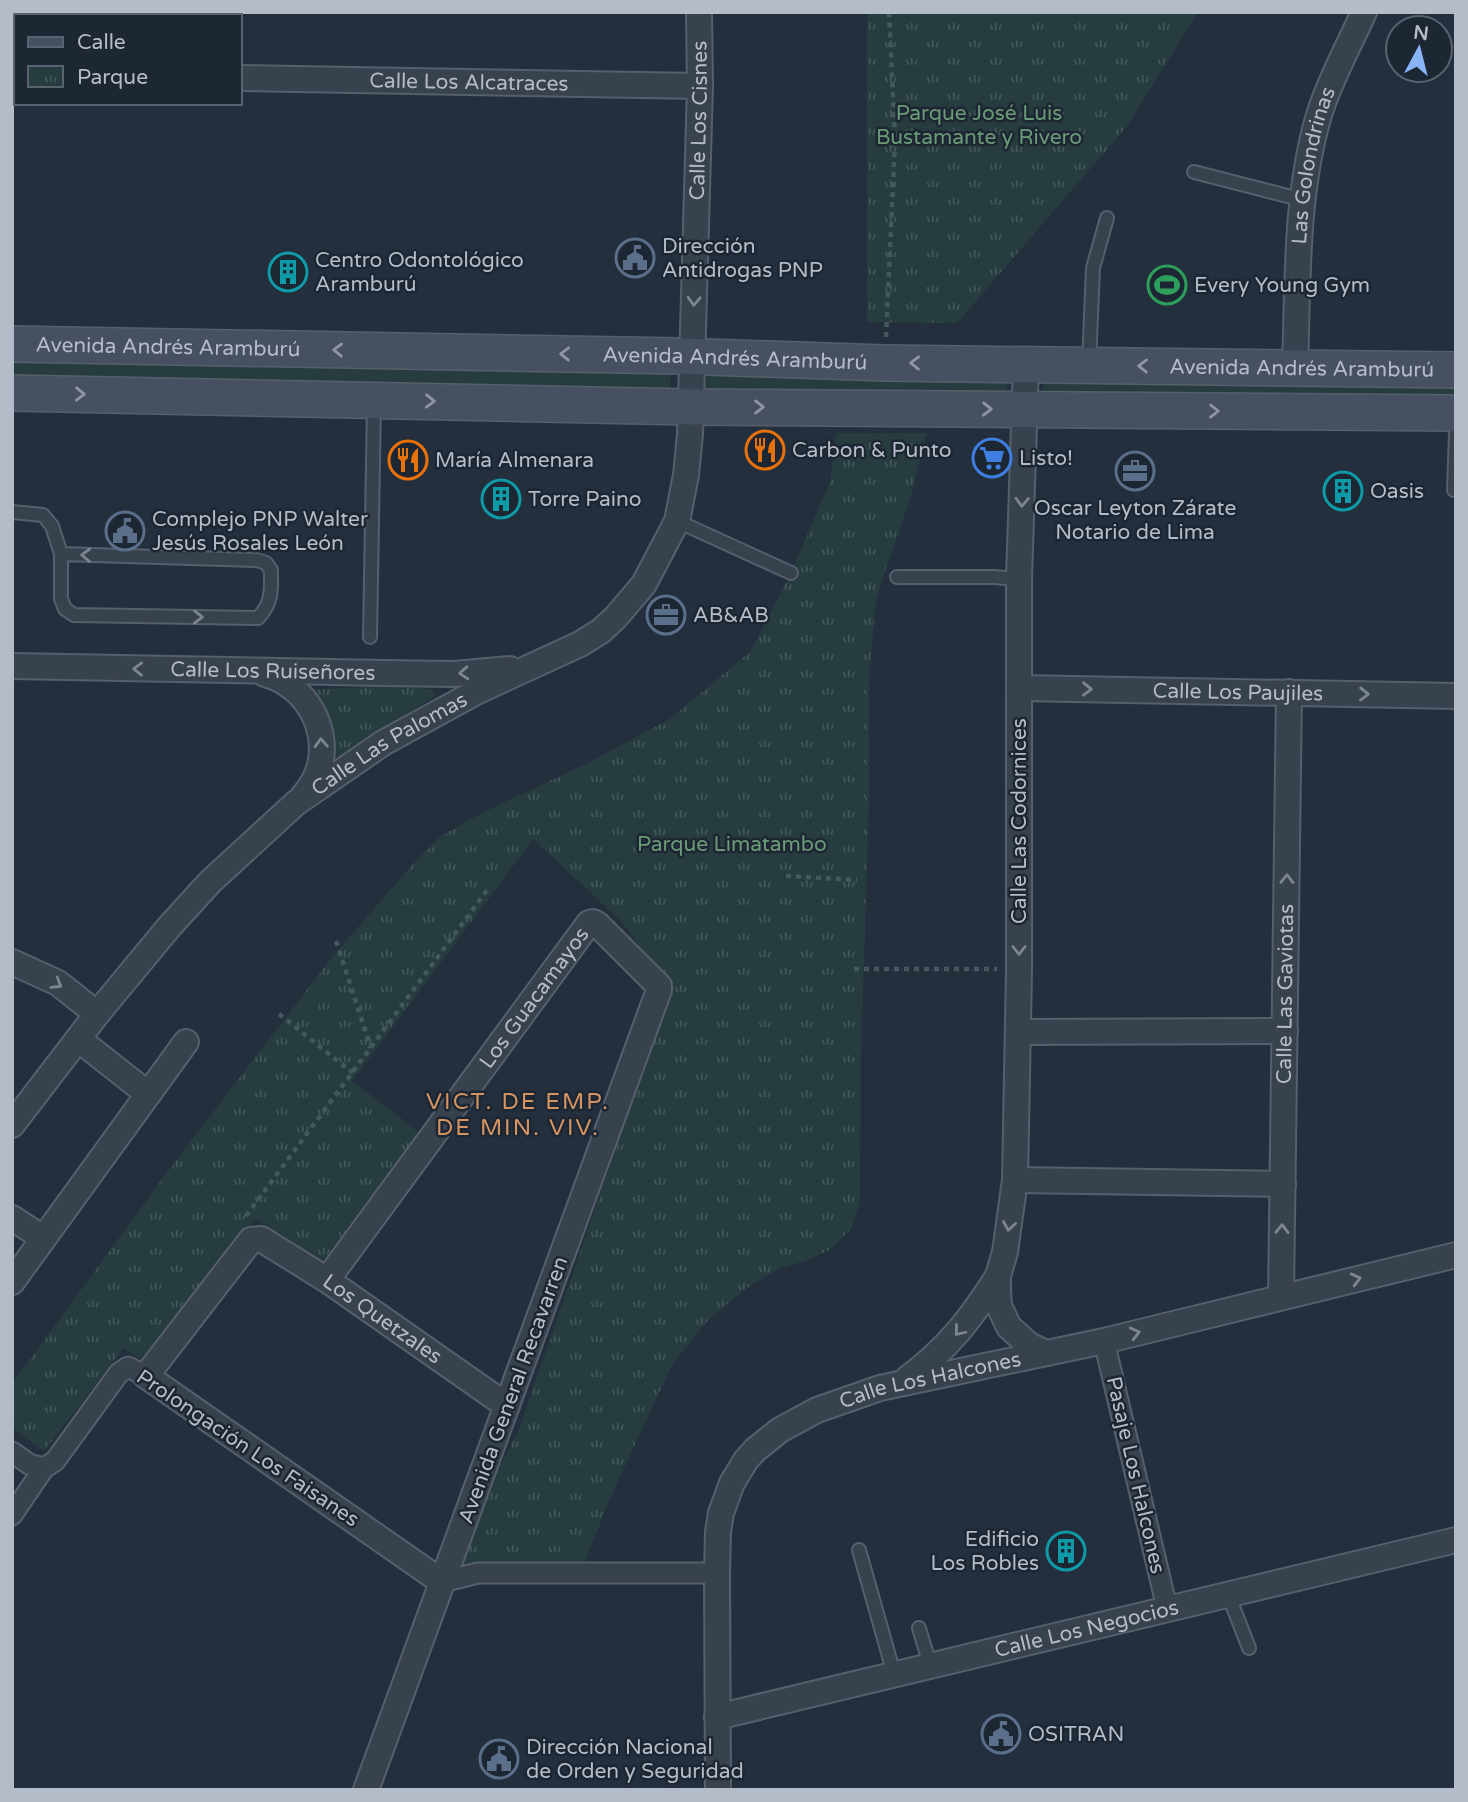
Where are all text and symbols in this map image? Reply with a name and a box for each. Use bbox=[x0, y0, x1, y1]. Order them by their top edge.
legend bbox=[14, 14, 242, 105]
north arrow bbox=[1384, 14, 1454, 84]
text: N bbox=[1412, 21, 1430, 45]
text: Calle bbox=[77, 30, 126, 55]
street label: Calle Los Cisnes bbox=[685, 41, 713, 201]
text: Parque bbox=[77, 65, 148, 90]
street label: Calle Los Alcatraces bbox=[369, 68, 569, 97]
street label: Las Golondrinas bbox=[1287, 83, 1341, 245]
park label: Parque José Luis Bustamante y Rivero bbox=[876, 101, 1082, 150]
place label: Dirección Antidrogas PNP bbox=[662, 234, 823, 283]
public building icon: Dirección Antidrogas PNP bbox=[614, 237, 656, 279]
place label: Centro Odontológico Aramburú bbox=[315, 248, 524, 297]
building icon: Centro Odontológico Aramburú bbox=[267, 251, 309, 293]
sports icon: Every Young Gym bbox=[1146, 264, 1188, 306]
place label: Every Young Gym bbox=[1194, 273, 1370, 298]
one-way arrow bbox=[686, 296, 702, 307]
street label: Avenida Andrés Aramburú bbox=[35, 332, 301, 362]
one-way arrow bbox=[332, 342, 342, 358]
street label: Avenida Andrés Aramburú bbox=[602, 343, 868, 375]
one-way arrow bbox=[559, 346, 570, 362]
street label: Avenida Andrés Aramburú bbox=[1169, 354, 1434, 383]
one-way arrow bbox=[909, 355, 920, 371]
one-way arrow bbox=[1137, 358, 1147, 374]
one-way arrow bbox=[76, 386, 86, 402]
one-way arrow bbox=[425, 394, 436, 409]
one-way arrow bbox=[754, 399, 765, 415]
one-way arrow bbox=[982, 401, 992, 417]
one-way arrow bbox=[1209, 403, 1220, 419]
restaurant icon: Carbon & Punto bbox=[744, 429, 786, 471]
supermarket icon: Listo! bbox=[971, 437, 1013, 479]
place label: Carbon & Punto bbox=[792, 438, 951, 463]
restaurant icon: María Almenara bbox=[387, 439, 429, 481]
place label: Listo! bbox=[1019, 446, 1073, 471]
place label: María Almenara bbox=[435, 448, 594, 473]
office icon: Oscar Leyton Zárate Notario de Lima bbox=[1114, 450, 1156, 492]
building icon: Oasis bbox=[1322, 470, 1364, 512]
building icon: Torre Paino bbox=[480, 478, 522, 520]
place label: Oasis bbox=[1370, 479, 1424, 504]
place label: Torre Paino bbox=[528, 487, 641, 512]
place label: Oscar Leyton Zárate Notario de Lima bbox=[1034, 496, 1236, 545]
one-way arrow bbox=[1014, 497, 1029, 508]
place label: Complejo PNP Walter Jesús Rosales León bbox=[152, 507, 368, 556]
public building icon: Complejo PNP Walter Jesús Rosales León bbox=[104, 510, 146, 552]
one-way arrow bbox=[80, 547, 91, 563]
office icon: AB&AB bbox=[645, 594, 687, 636]
place label: AB&AB bbox=[693, 603, 769, 628]
one-way arrow bbox=[194, 609, 204, 625]
street label: Calle Los Ruiseñores bbox=[170, 657, 376, 686]
one-way arrow bbox=[133, 661, 143, 677]
one-way arrow bbox=[458, 665, 469, 680]
street label: Calle Los Paujiles bbox=[1152, 678, 1323, 707]
one-way arrow bbox=[1083, 681, 1093, 697]
one-way arrow bbox=[1359, 686, 1370, 702]
street label: Calle Las Palomas bbox=[307, 687, 472, 802]
street label: Calle Las Codornices bbox=[1007, 718, 1032, 924]
one-way arrow bbox=[314, 737, 329, 748]
park label: Parque Limatambo bbox=[637, 832, 827, 857]
one-way arrow bbox=[1279, 873, 1294, 884]
street label: Calle Las Gaviotas bbox=[1272, 904, 1299, 1084]
street label: Los Guacamayos bbox=[474, 923, 595, 1074]
one-way arrow bbox=[1011, 945, 1027, 956]
one-way arrow bbox=[50, 976, 63, 989]
district label: VICT. DE EMP. DE MIN. VIV. bbox=[426, 1088, 610, 1142]
one-way arrow bbox=[1002, 1220, 1017, 1232]
one-way arrow bbox=[1274, 1223, 1290, 1233]
street label: Avenida General Recavarren bbox=[453, 1253, 573, 1527]
street label: Los Quetzales bbox=[318, 1269, 447, 1370]
one-way arrow bbox=[1350, 1273, 1362, 1287]
one-way arrow bbox=[955, 1323, 967, 1336]
one-way arrow bbox=[1129, 1327, 1141, 1341]
street label: Calle Los Halcones bbox=[836, 1347, 1023, 1414]
street label: Prolongación Los Faisanes bbox=[132, 1365, 364, 1532]
street label: Pasaje Los Halcones bbox=[1101, 1374, 1170, 1576]
place label: Edificio Los Robles bbox=[930, 1527, 1039, 1576]
building icon: Edificio Los Robles bbox=[1045, 1530, 1087, 1572]
street label: Calle Los Negocios bbox=[992, 1595, 1181, 1663]
public building icon: OSITRAN bbox=[980, 1713, 1022, 1755]
place label: OSITRAN bbox=[1028, 1722, 1124, 1747]
place label: Dirección Nacional de Orden y Seguridad bbox=[526, 1735, 744, 1784]
public building icon: Dirección Nacional de Orden y Seguridad bbox=[478, 1738, 520, 1780]

